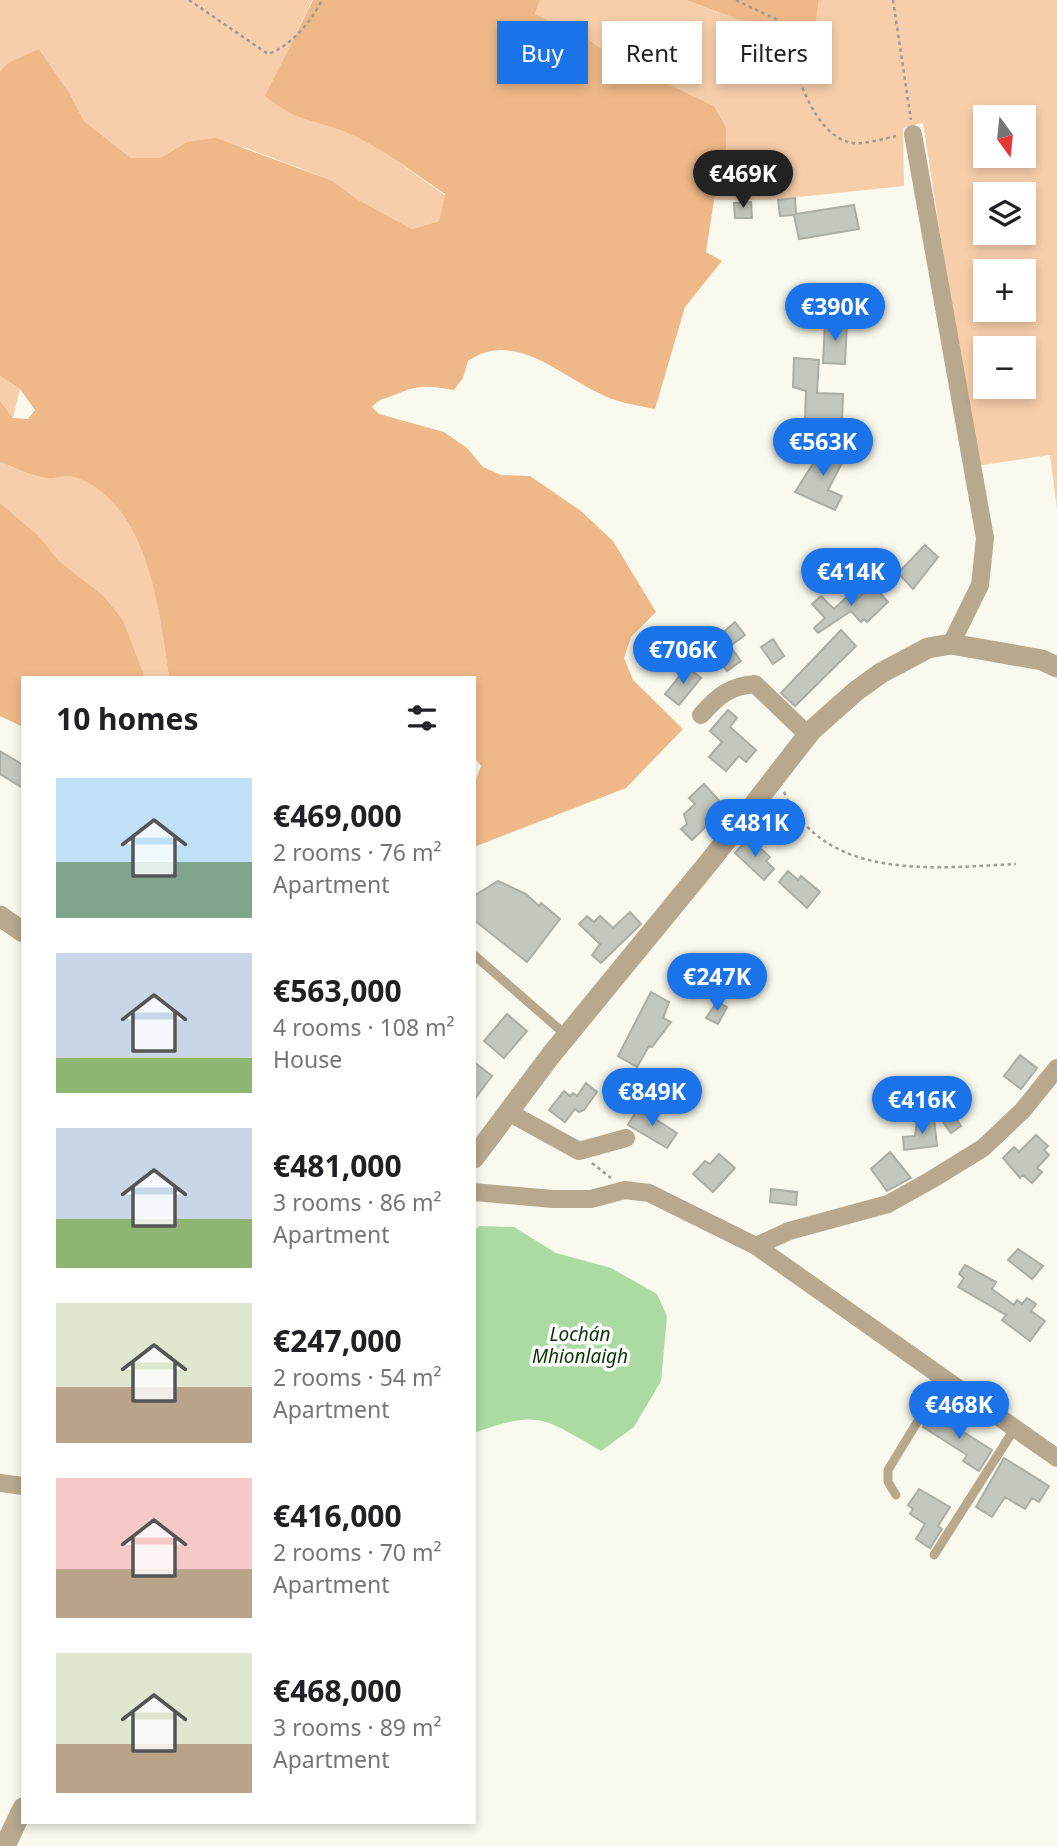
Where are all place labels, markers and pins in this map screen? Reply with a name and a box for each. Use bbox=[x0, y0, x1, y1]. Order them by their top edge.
pin: €469K bbox=[694, 150, 792, 210]
pin: €390K bbox=[786, 284, 884, 343]
pin: €563K bbox=[774, 419, 872, 478]
pin: €414K bbox=[802, 548, 900, 608]
pin: €706K bbox=[634, 626, 732, 686]
pin: €481K bbox=[706, 800, 804, 859]
pin: €247K bbox=[668, 954, 766, 1013]
pin: €849K bbox=[603, 1068, 701, 1128]
pin: €416K bbox=[873, 1076, 971, 1136]
pin: €468K bbox=[910, 1382, 1008, 1441]

